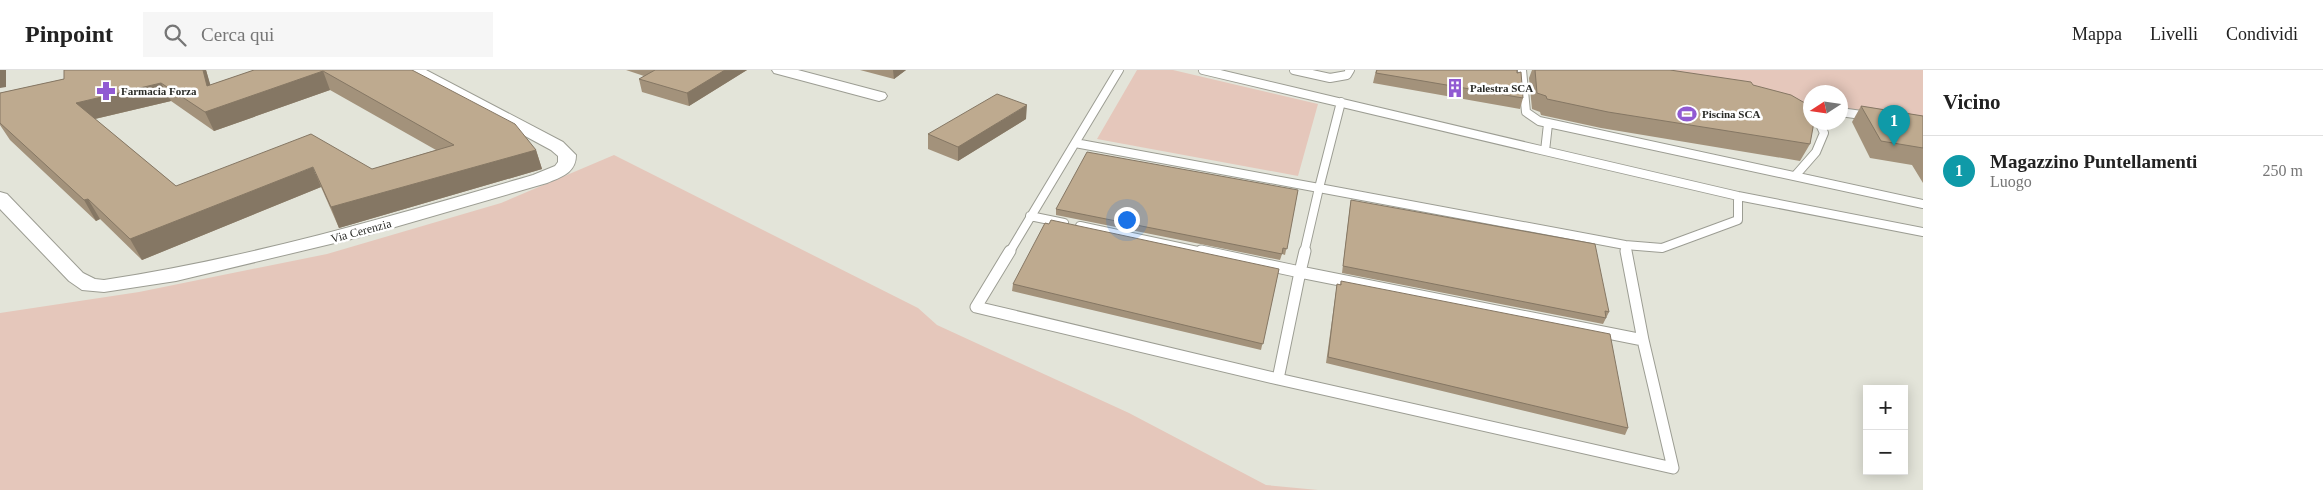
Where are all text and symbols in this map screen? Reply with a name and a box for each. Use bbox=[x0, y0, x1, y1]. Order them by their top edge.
search box bbox=[143, 12, 493, 57]
text: Pinpoint bbox=[25, 21, 113, 47]
icon: search bbox=[161, 21, 189, 49]
text: Cerca qui bbox=[201, 24, 274, 45]
text: Mappa bbox=[2072, 24, 2122, 44]
text: Livelli bbox=[2150, 24, 2198, 44]
text: Condividi bbox=[2226, 24, 2298, 44]
building icon: Palestra SCA bbox=[1444, 77, 1466, 99]
pharmacy icon: Farmacia Forza bbox=[95, 80, 117, 102]
place label: Palestra SCA bbox=[1470, 82, 1533, 94]
place label: Farmacia Forza bbox=[121, 85, 197, 97]
north arrow bbox=[1803, 85, 1848, 130]
text: Vicino bbox=[1943, 90, 2001, 114]
sports icon: Piscina SCA bbox=[1676, 103, 1698, 125]
pin: 1 bbox=[1878, 105, 1910, 146]
place label: Piscina SCA bbox=[1702, 108, 1760, 120]
text: Magazzino Puntellamenti bbox=[1990, 151, 2197, 172]
text: 1 bbox=[1955, 162, 1963, 179]
text: 250 m bbox=[2263, 162, 2303, 179]
text: Luogo bbox=[1990, 173, 2032, 190]
your location bbox=[1114, 207, 1140, 233]
street label: Via Cerenzia bbox=[329, 216, 394, 246]
map controls bbox=[1863, 385, 1908, 475]
button: + bbox=[1863, 385, 1908, 430]
button: − bbox=[1863, 430, 1908, 475]

